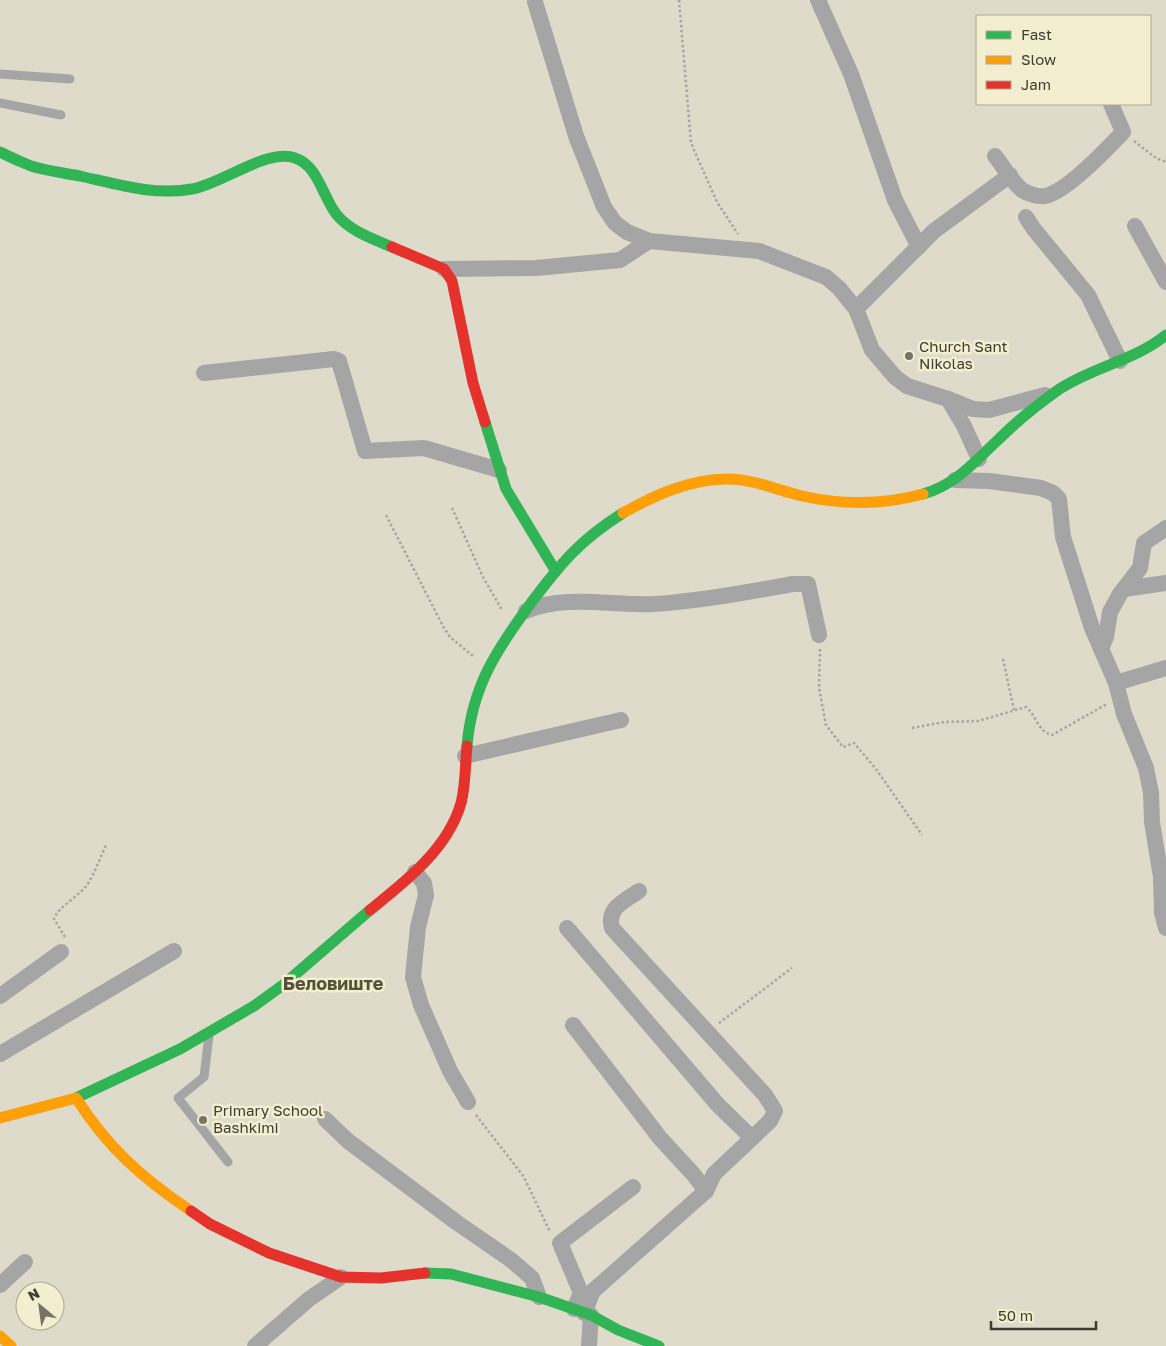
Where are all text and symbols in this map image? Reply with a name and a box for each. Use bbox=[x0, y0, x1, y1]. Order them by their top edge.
legend bbox=[976, 15, 1151, 105]
text: Fast bbox=[1021, 25, 1052, 43]
text: Slow bbox=[1021, 50, 1056, 68]
text: Jam bbox=[1021, 75, 1051, 93]
place label: Church Sant Nikolas bbox=[919, 337, 1008, 372]
marker: Church Sant Nikolas bbox=[903, 350, 915, 362]
district label: Беловиште bbox=[283, 972, 384, 994]
place label: Primary School Bashkimi bbox=[213, 1101, 323, 1136]
marker: Primary School Bashkimi bbox=[197, 1114, 209, 1126]
north arrow bbox=[15, 1281, 65, 1331]
text: N bbox=[25, 1284, 42, 1304]
scale bar bbox=[991, 1298, 1096, 1330]
text: 50 m bbox=[998, 1306, 1033, 1324]

